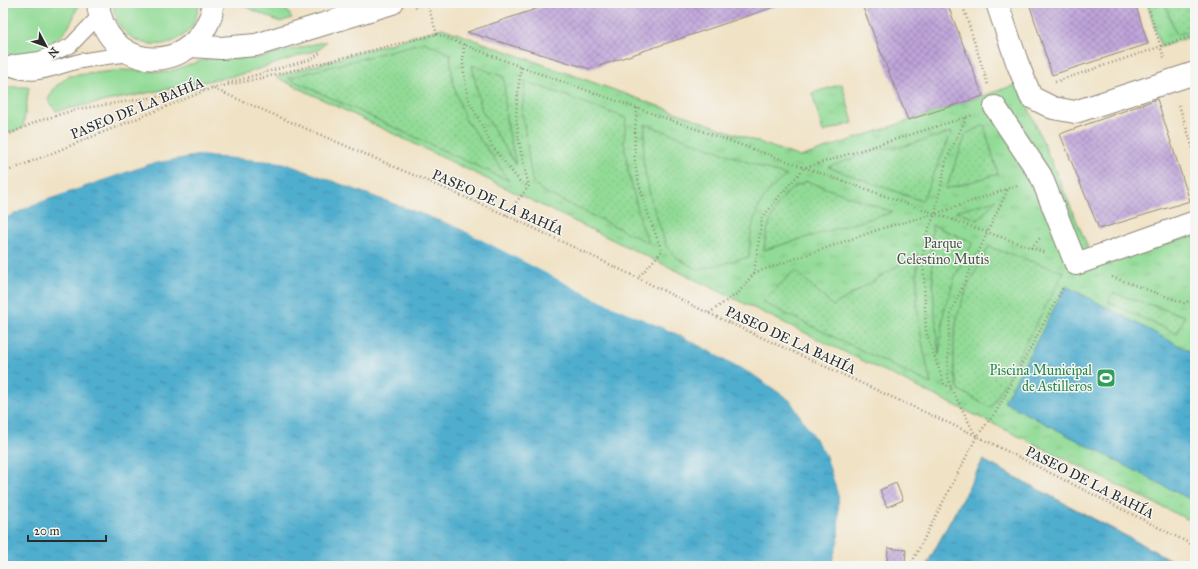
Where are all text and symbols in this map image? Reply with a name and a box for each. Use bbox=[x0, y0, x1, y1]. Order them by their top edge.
north arrow bbox=[26, 26, 66, 66]
text: N bbox=[45, 44, 61, 61]
street label: PASEO DE LA BAHÍA bbox=[67, 72, 207, 143]
street label: PASEO DE LA BAHÍA bbox=[429, 164, 568, 239]
park label: Parque Celestino Mutis bbox=[897, 235, 989, 268]
street label: PASEO DE LA BAHÍA bbox=[723, 301, 860, 378]
place label: Piscina Municipal de Astilleros bbox=[989, 362, 1092, 395]
sports icon: Piscina Municipal de Astilleros bbox=[1095, 367, 1117, 389]
street label: PASEO DE LA BAHÍA bbox=[1023, 441, 1158, 523]
scale bar bbox=[28, 517, 106, 543]
text: 20 m bbox=[34, 524, 60, 538]

